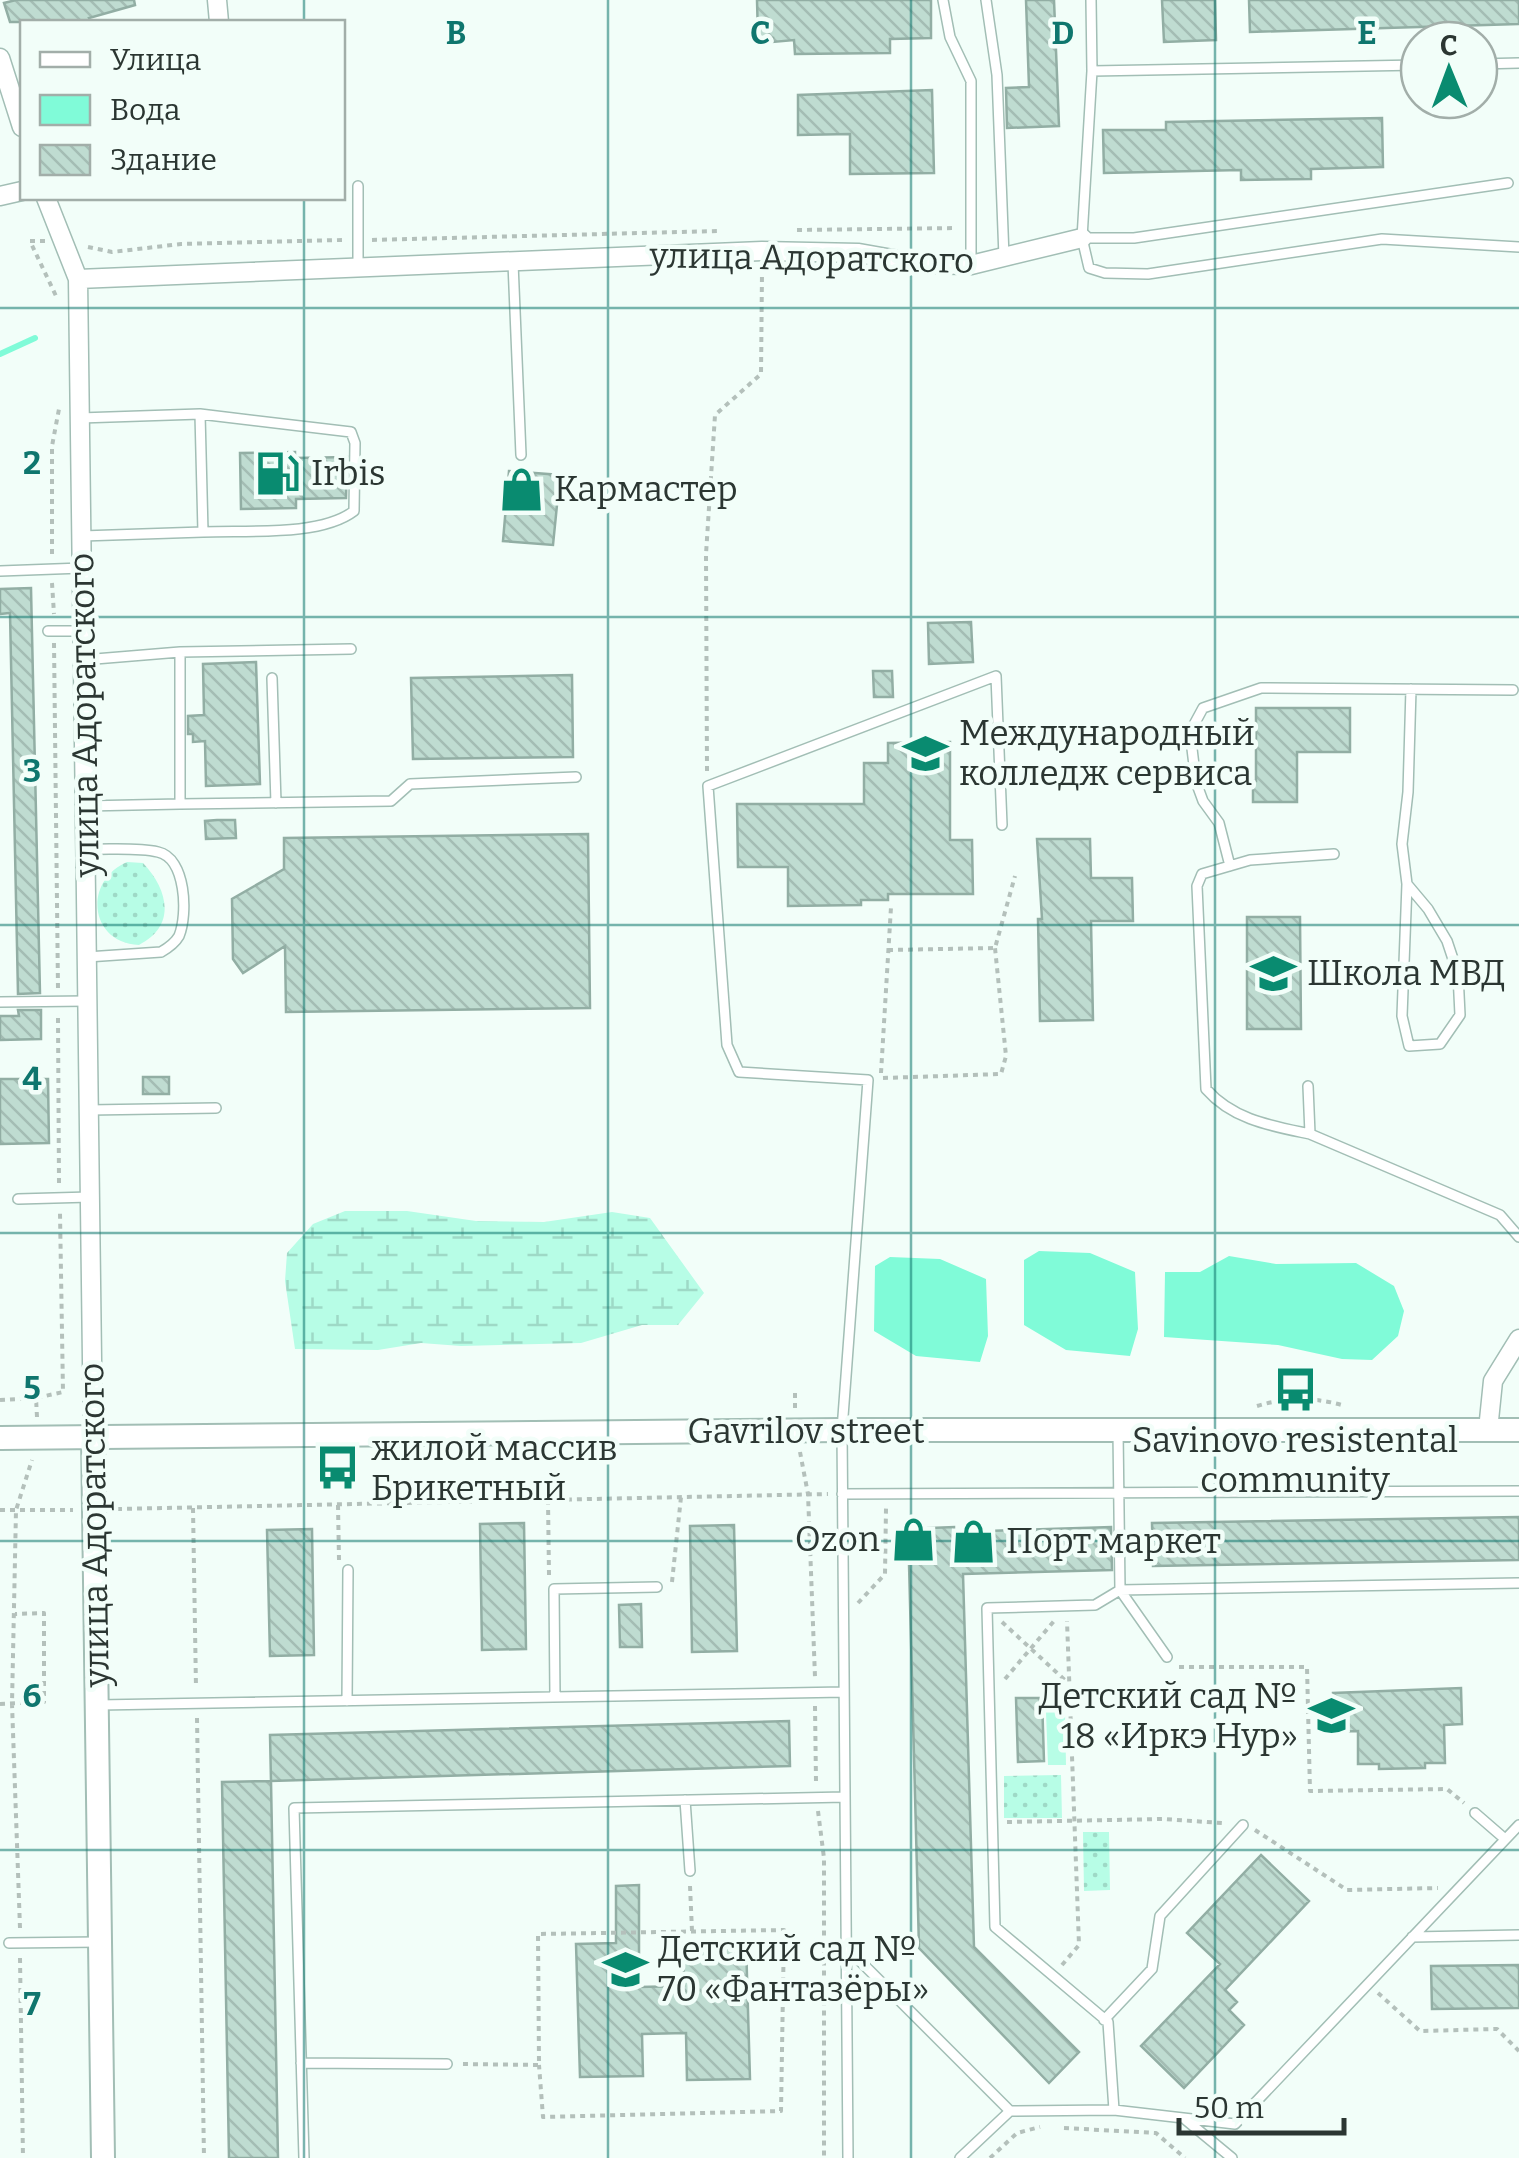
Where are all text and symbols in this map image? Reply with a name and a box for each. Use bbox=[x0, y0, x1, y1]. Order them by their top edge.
text: B bbox=[446, 14, 466, 52]
text: C bbox=[750, 14, 770, 52]
text: D bbox=[1052, 14, 1074, 52]
text: E bbox=[1357, 14, 1377, 52]
legend bbox=[20, 20, 345, 200]
north arrow bbox=[1399, 20, 1499, 120]
text: С bbox=[1439, 29, 1458, 62]
text: Улица bbox=[110, 42, 201, 78]
text: Вода bbox=[110, 92, 180, 128]
text: Здание bbox=[110, 142, 217, 178]
street label: улица Адоратского bbox=[648, 234, 975, 282]
text: 2 bbox=[23, 444, 41, 482]
fuel station icon: Irbis bbox=[254, 449, 302, 497]
place label: Irbis bbox=[311, 452, 386, 494]
shop icon: Кармастер bbox=[497, 465, 545, 513]
place label: Кармастер bbox=[554, 468, 738, 510]
street label: улица Адоратского bbox=[60, 552, 108, 879]
place label: Международный колледж сервиса bbox=[959, 712, 1255, 794]
school or university icon: Международный колледж сервиса bbox=[902, 729, 950, 777]
text: 3 bbox=[23, 752, 41, 790]
school or university icon: Школа МВД bbox=[1250, 949, 1298, 997]
place label: Школа МВД bbox=[1307, 952, 1505, 994]
text: 4 bbox=[22, 1060, 42, 1098]
street label: улица Адоратского bbox=[70, 1362, 118, 1689]
bus stop icon: Savinovo resistental community bbox=[1271, 1366, 1319, 1414]
text: 5 bbox=[23, 1369, 41, 1407]
street label: Gavrilov street bbox=[687, 1410, 925, 1452]
place label: Savinovo resistental community bbox=[1132, 1419, 1458, 1501]
place label: жилой массив Брикетный bbox=[371, 1427, 618, 1509]
bus stop icon: жилой массив Брикетный bbox=[314, 1444, 362, 1492]
shop icon: Ozon bbox=[889, 1515, 937, 1563]
shop icon: Порт маркет bbox=[949, 1517, 997, 1565]
place label: Ozon bbox=[795, 1518, 880, 1560]
place label: Порт маркет bbox=[1006, 1520, 1221, 1562]
place label: Детский сад № 18 «Иркэ Нур» bbox=[1039, 1675, 1298, 1757]
text: 6 bbox=[23, 1677, 42, 1715]
school or university icon: Детский сад № 18 «Иркэ Нур» bbox=[1307, 1692, 1355, 1740]
place label: Детский сад № 70 «Фантазёры» bbox=[658, 1928, 929, 2010]
school or university icon: Детский сад № 70 «Фантазёры» bbox=[601, 1945, 649, 1993]
text: 7 bbox=[23, 1985, 41, 2023]
scale bar bbox=[1179, 2073, 1344, 2135]
text: 50 m bbox=[1194, 2090, 1264, 2126]

